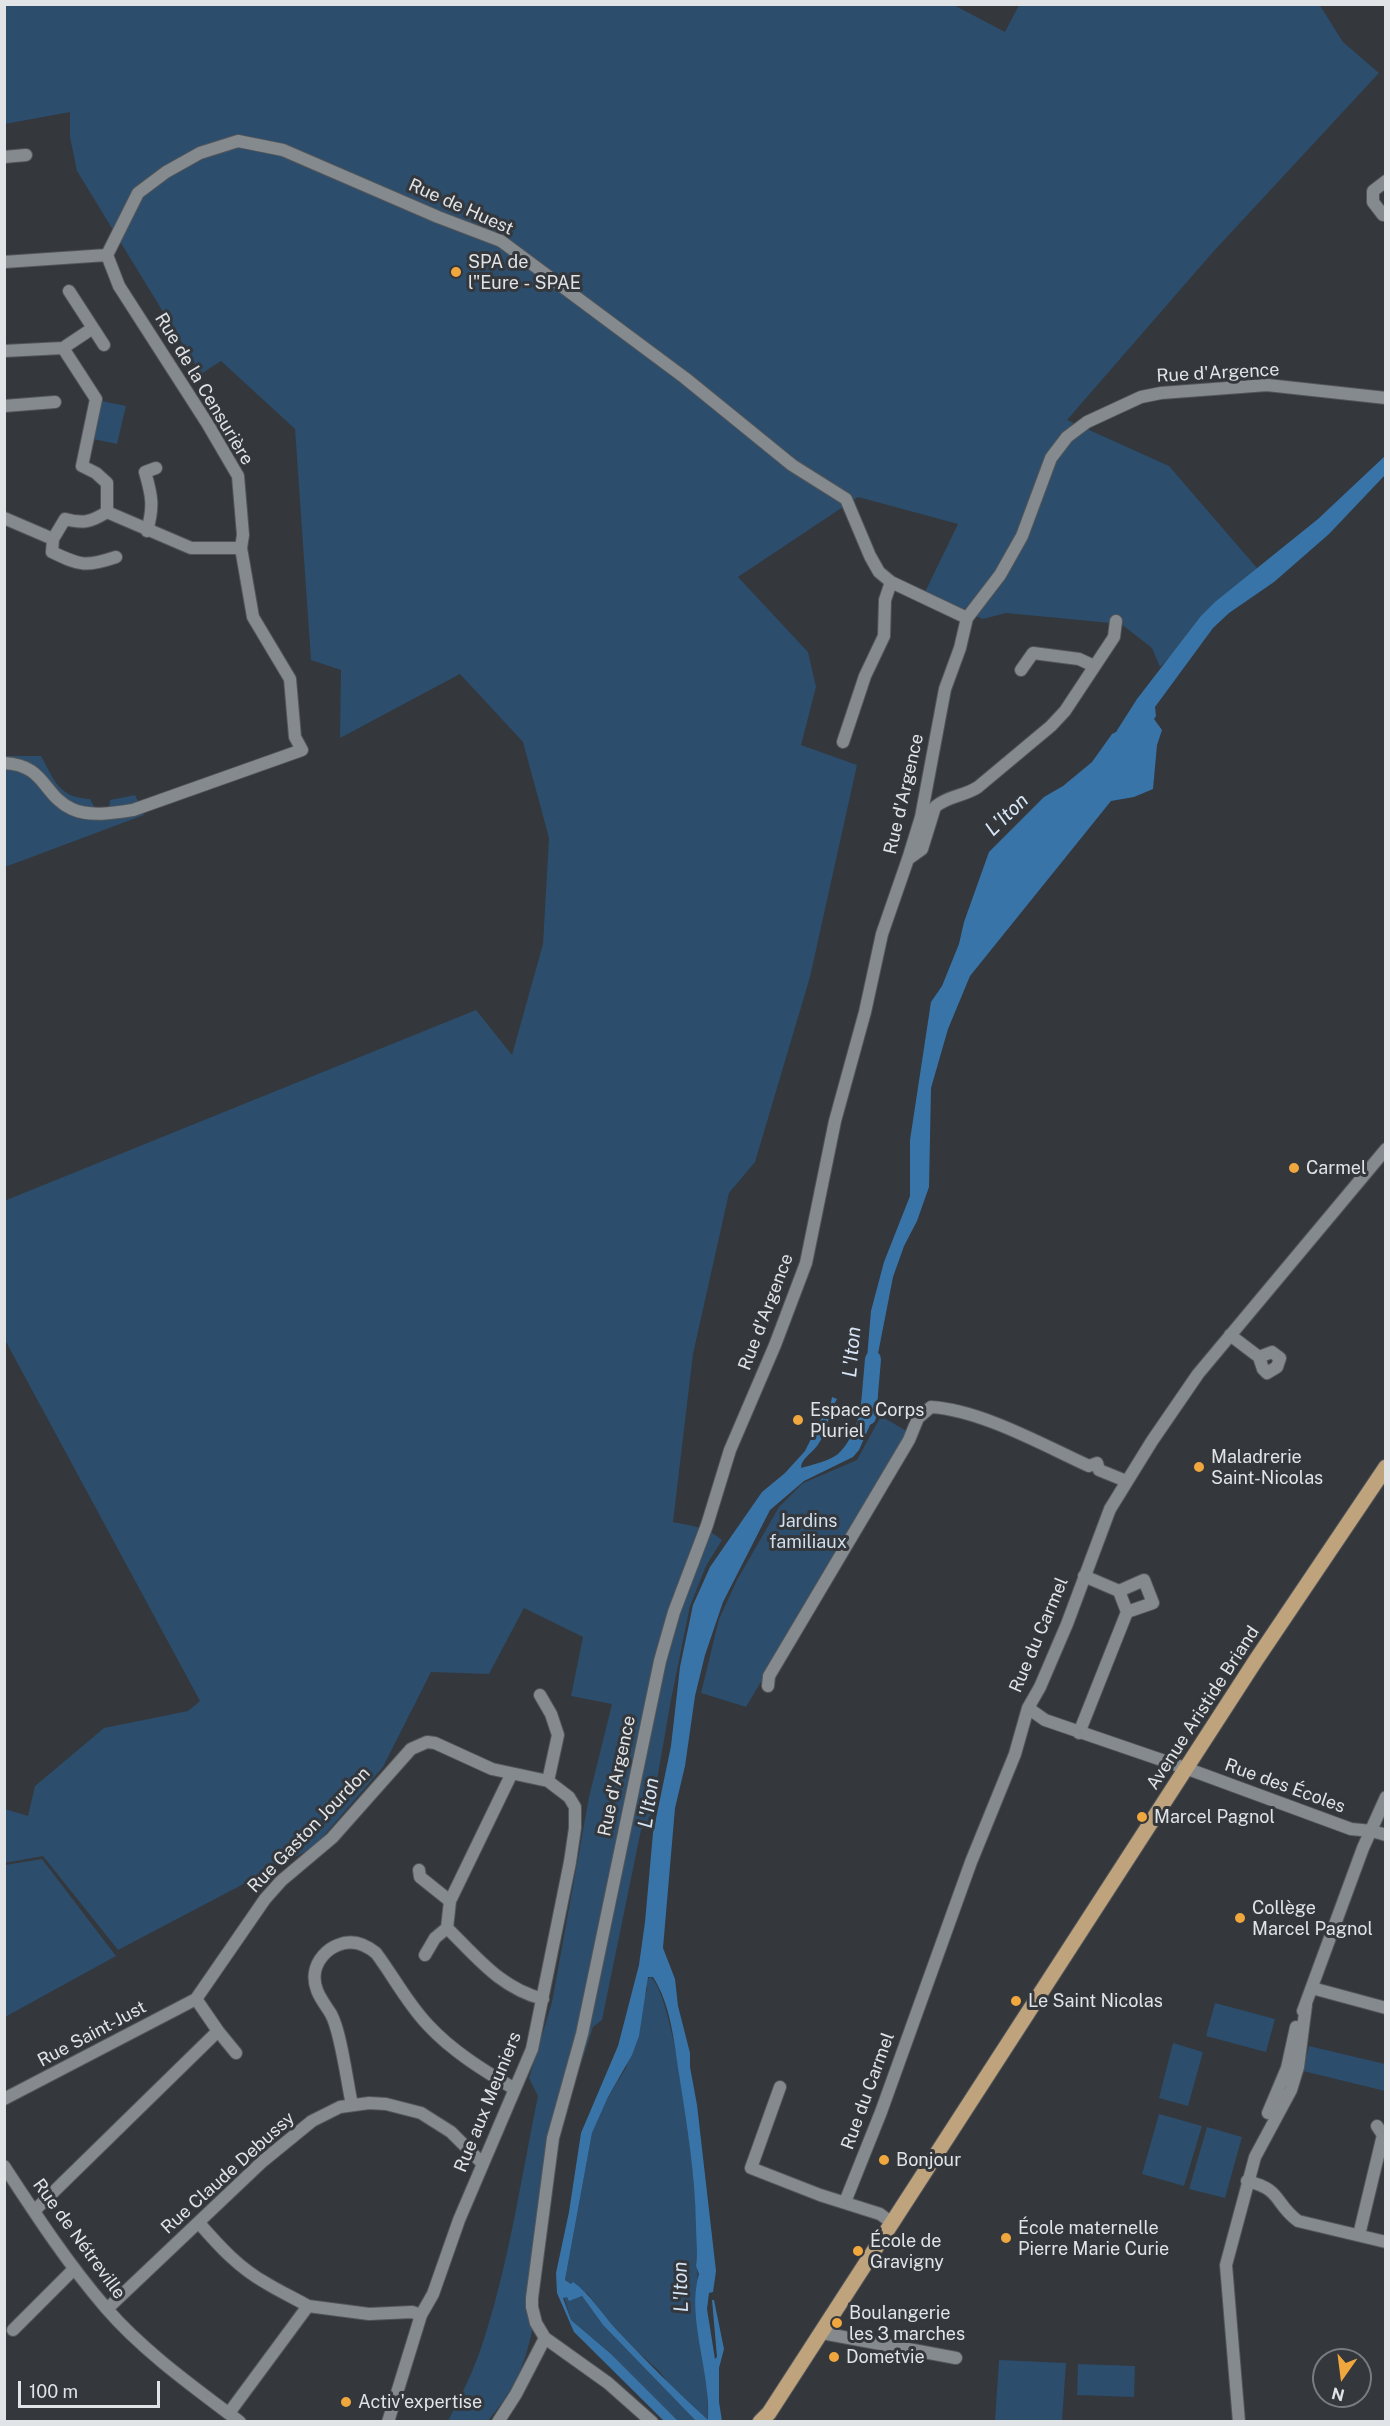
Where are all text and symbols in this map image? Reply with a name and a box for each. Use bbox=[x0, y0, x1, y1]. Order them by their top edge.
street label: Rue de Huest bbox=[405, 174, 517, 240]
place label: SPA de l"Eure - SPAE bbox=[468, 251, 581, 294]
marker: SPA de l"Eure - SPAE bbox=[449, 265, 463, 279]
street label: Rue de la Censurière bbox=[150, 309, 258, 469]
street label: Rue d'Argence bbox=[1156, 359, 1280, 387]
street label: Rue d'Argence bbox=[880, 732, 928, 856]
water label: L'Iton bbox=[980, 789, 1034, 841]
place label: Carmel bbox=[1306, 1157, 1366, 1179]
marker: Carmel bbox=[1287, 1161, 1301, 1175]
street label: Rue d'Argence bbox=[734, 1251, 798, 1373]
water label: L'Iton bbox=[838, 1326, 866, 1378]
place label: Espace Corps Pluriel bbox=[810, 1399, 924, 1442]
marker: Espace Corps Pluriel bbox=[791, 1413, 805, 1427]
place label: Maladrerie Saint-Nicolas bbox=[1211, 1446, 1323, 1488]
marker: Maladrerie Saint-Nicolas bbox=[1192, 1460, 1206, 1474]
park label: Jardins familiaux bbox=[769, 1510, 847, 1552]
street label: Rue du Carmel bbox=[1005, 1574, 1073, 1696]
street label: Avenue Aristide Briand bbox=[1142, 1622, 1264, 1794]
street label: Rue d'Argence bbox=[594, 1714, 640, 1838]
street label: Rue des Écoles bbox=[1222, 1754, 1348, 1818]
street label: Rue Gaston Jourdon bbox=[243, 1763, 375, 1897]
water label: L'Iton bbox=[634, 1776, 664, 1830]
place label: Marcel Pagnol bbox=[1154, 1806, 1275, 1828]
marker: Marcel Pagnol bbox=[1135, 1810, 1149, 1824]
place label: Collège Marcel Pagnol bbox=[1252, 1897, 1373, 1940]
marker: Collège Marcel Pagnol bbox=[1233, 1911, 1247, 1925]
place label: Le Saint Nicolas bbox=[1028, 1990, 1163, 2012]
marker: Le Saint Nicolas bbox=[1009, 1994, 1023, 2008]
street label: Rue Saint-Just bbox=[34, 1996, 150, 2072]
street label: Rue aux Meuniers bbox=[450, 2029, 526, 2175]
street label: Rue du Carmel bbox=[837, 2029, 899, 2153]
street label: Rue Claude Debussy bbox=[157, 2107, 299, 2239]
place label: Bonjour bbox=[896, 2149, 961, 2171]
marker: Bonjour bbox=[877, 2153, 891, 2167]
street label: Rue de Nétreville bbox=[28, 2175, 130, 2303]
place label: École maternelle Pierre Marie Curie bbox=[1018, 2217, 1169, 2260]
place label: École de Gravigny bbox=[870, 2230, 944, 2272]
marker: École maternelle Pierre Marie Curie bbox=[999, 2231, 1013, 2245]
marker: École de Gravigny bbox=[851, 2244, 865, 2258]
water label: L'Iton bbox=[668, 2261, 694, 2313]
place label: Boulangerie les 3 marches bbox=[849, 2302, 965, 2344]
marker: Boulangerie les 3 marches bbox=[830, 2316, 844, 2330]
place label: Dometvie bbox=[846, 2346, 925, 2368]
north arrow bbox=[1312, 2348, 1372, 2408]
marker: Dometvie bbox=[827, 2350, 841, 2364]
scale bar bbox=[21, 2369, 164, 2407]
text: 100 m bbox=[29, 2381, 78, 2402]
text: N bbox=[1330, 2383, 1346, 2405]
place label: Activ'expertise bbox=[358, 2391, 482, 2413]
marker: Activ'expertise bbox=[339, 2395, 353, 2409]

